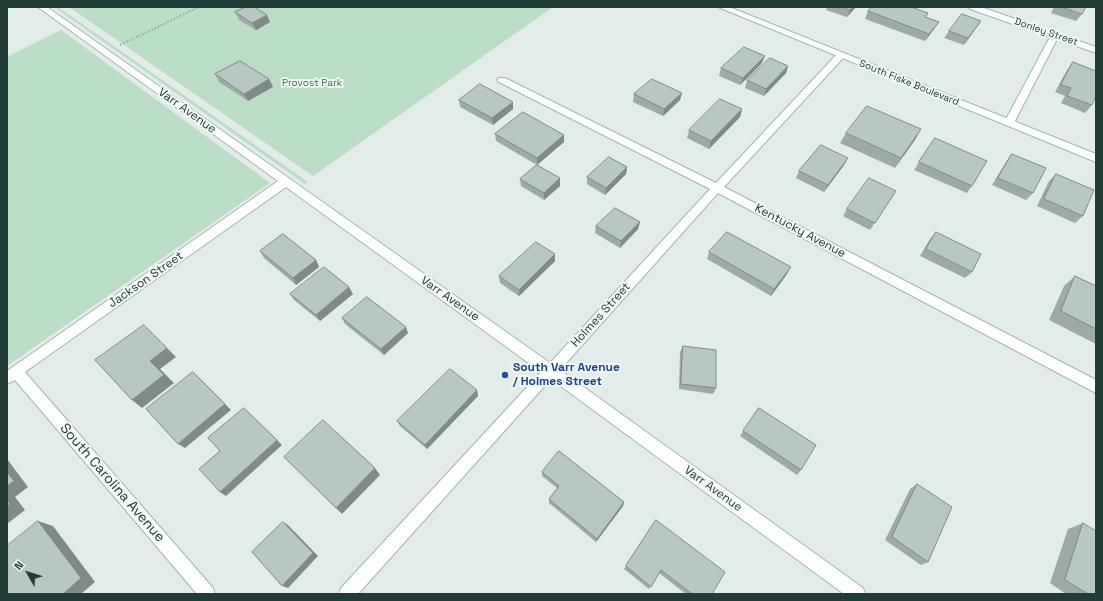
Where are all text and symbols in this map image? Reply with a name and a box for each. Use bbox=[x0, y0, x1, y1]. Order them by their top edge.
street label: Donley Street bbox=[1013, 15, 1079, 49]
street label: South Fiske Boulevard bbox=[857, 57, 961, 109]
park label: Provost Park bbox=[282, 77, 342, 89]
street label: Varr Avenue bbox=[155, 85, 219, 137]
street label: Kentucky Avenue bbox=[752, 201, 848, 261]
street label: Jackson Street bbox=[106, 249, 186, 311]
street label: Varr Avenue bbox=[418, 273, 482, 325]
street label: Holmes Street bbox=[568, 280, 634, 350]
place label: South Varr Avenue / Holmes Street bbox=[513, 361, 620, 389]
marker: South Varr Avenue / Holmes Street bbox=[500, 370, 510, 380]
street label: South Carolina Avenue bbox=[56, 420, 168, 546]
street label: Varr Avenue bbox=[681, 463, 745, 515]
north arrow bbox=[8, 553, 48, 593]
text: N bbox=[11, 558, 26, 573]

